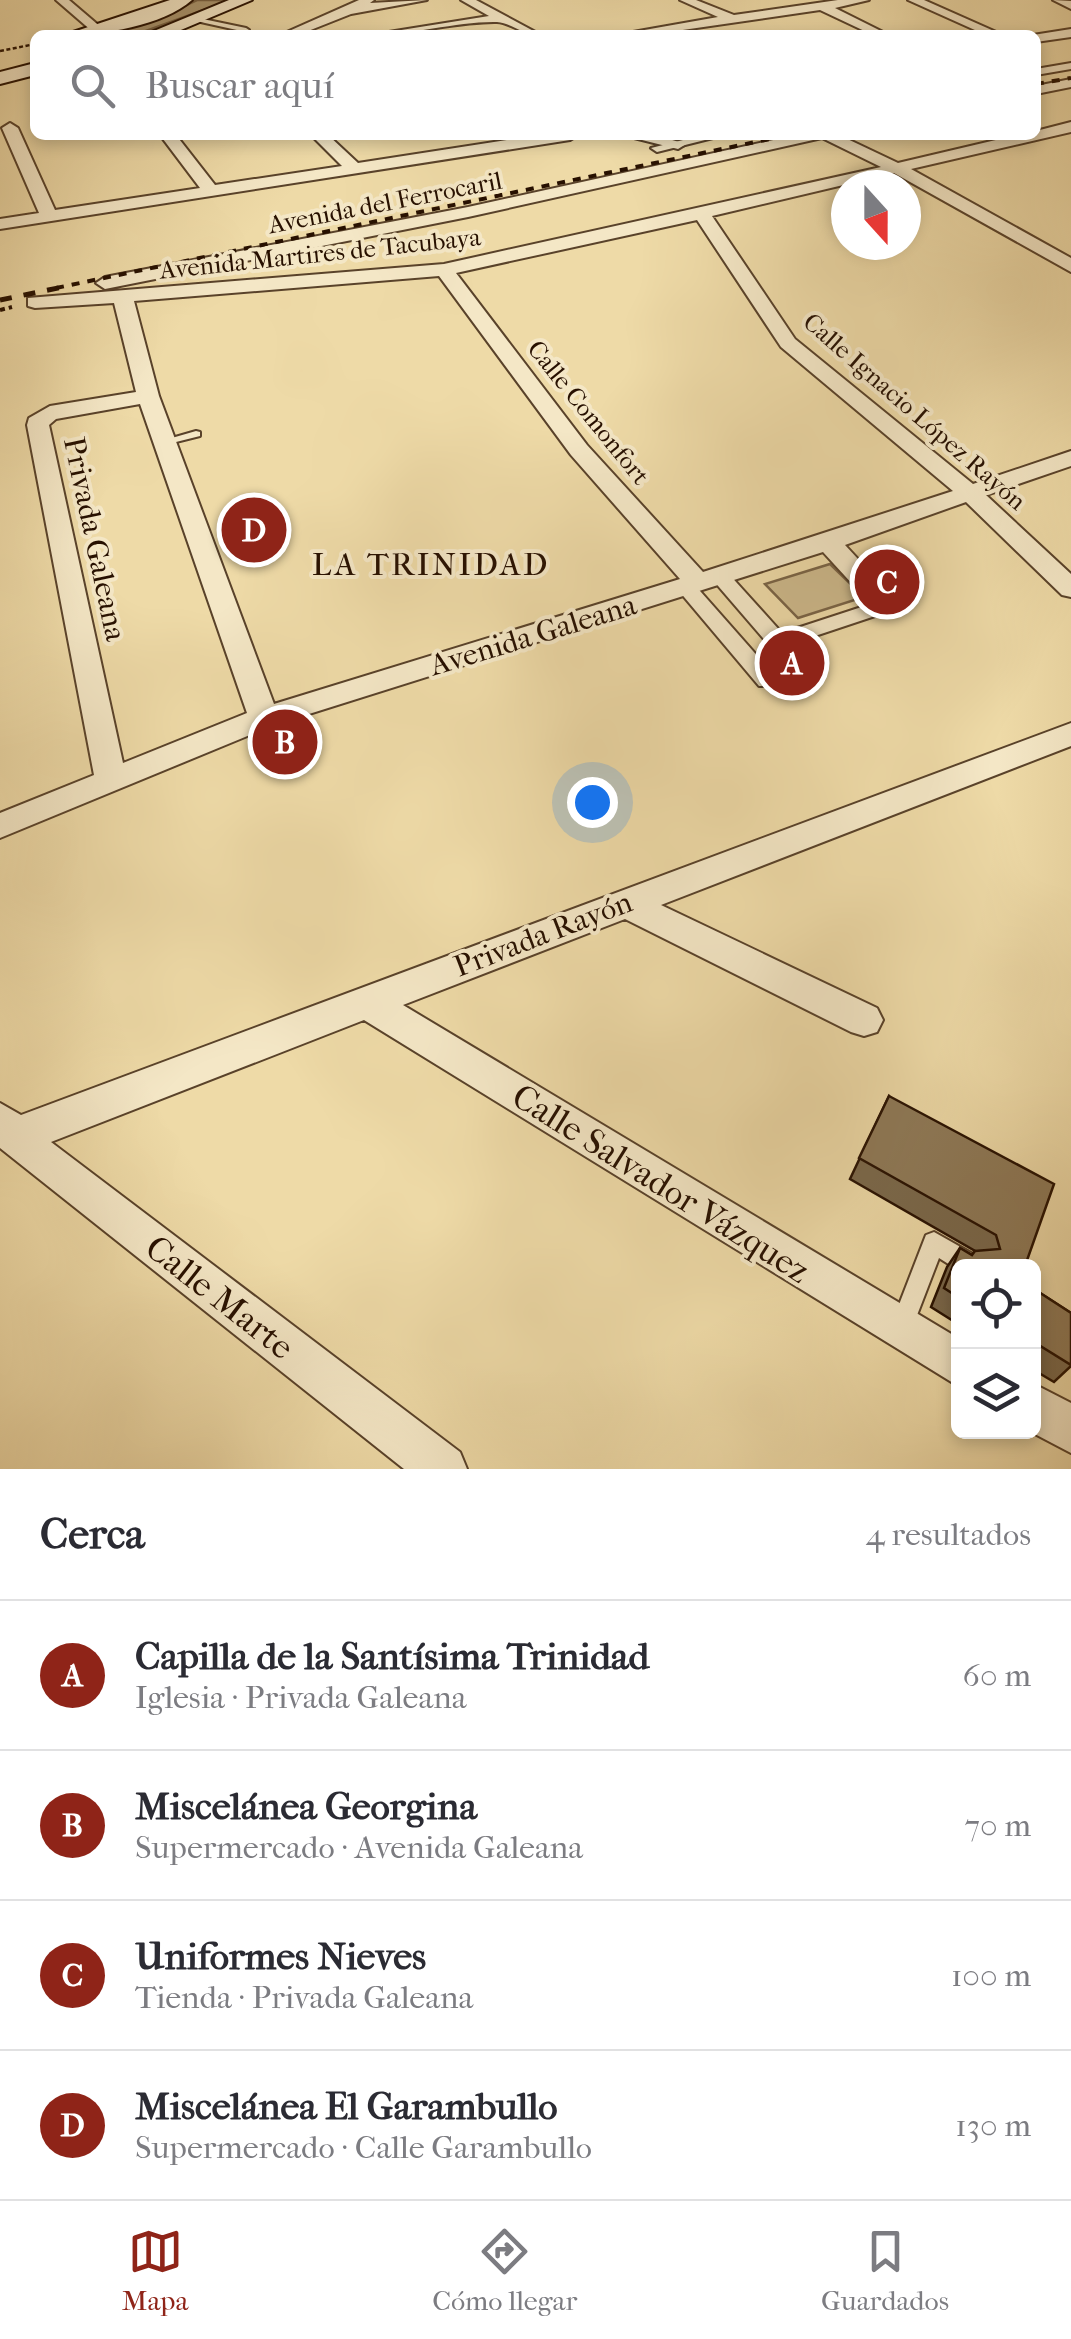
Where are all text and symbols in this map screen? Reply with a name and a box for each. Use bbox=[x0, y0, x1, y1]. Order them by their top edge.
search box bbox=[30, 30, 1041, 140]
icon: search bbox=[65, 58, 120, 113]
text: Buscar aquí bbox=[145, 63, 334, 108]
street label: Avenida del Ferrocaril bbox=[265, 166, 504, 240]
north arrow bbox=[831, 170, 921, 260]
street label: Avenida Martires de Tacubaya bbox=[157, 222, 482, 285]
street label: Calle Ignacio López Rayón bbox=[798, 307, 1032, 516]
street label: Calle Comonfort bbox=[522, 334, 656, 490]
street label: Privada Galeana bbox=[56, 434, 133, 645]
pin: D bbox=[222, 492, 286, 568]
pin: C bbox=[854, 544, 920, 620]
district label: LA TRINIDAD bbox=[312, 546, 550, 583]
street label: Avenida Galeana bbox=[425, 587, 642, 684]
pin: A bbox=[760, 626, 824, 700]
pin: B bbox=[252, 704, 318, 780]
your location bbox=[567, 777, 618, 828]
street label: Privada Rayón bbox=[449, 884, 638, 984]
street label: Calle Salvador Vázquez bbox=[505, 1075, 817, 1292]
street label: Calle Marte bbox=[137, 1227, 302, 1368]
map controls bbox=[951, 1259, 1041, 1439]
button: locate bbox=[951, 1259, 1041, 1349]
button: layers bbox=[951, 1349, 1041, 1439]
text: Cerca bbox=[40, 1510, 145, 1559]
text: 4 resultados bbox=[866, 1516, 1031, 1553]
text: Capilla de la Santísima Trinidad bbox=[135, 1634, 649, 1679]
text: A bbox=[62, 1657, 83, 1694]
text: 60 m bbox=[963, 1657, 1031, 1694]
text: Iglesia · Privada Galeana bbox=[135, 1679, 467, 1716]
text: Miscelánea Georgina bbox=[135, 1784, 477, 1829]
text: B bbox=[62, 1807, 83, 1844]
text: 70 m bbox=[965, 1807, 1031, 1844]
text: Supermercado · Avenida Galeana bbox=[135, 1829, 583, 1866]
text: Uniformes Nieves bbox=[135, 1934, 426, 1979]
text: C bbox=[62, 1957, 83, 1994]
text: 100 m bbox=[951, 1957, 1031, 1994]
text: Tienda · Privada Galeana bbox=[135, 1979, 473, 2016]
text: Miscelánea El Garambullo bbox=[135, 2084, 558, 2129]
text: D bbox=[60, 2107, 85, 2144]
text: 130 m bbox=[955, 2107, 1031, 2144]
text: Supermercado · Calle Garambullo bbox=[135, 2129, 592, 2166]
tab: Mapa bbox=[122, 2224, 189, 2317]
tab: Cómo llegar bbox=[432, 2224, 577, 2317]
tab: Guardados bbox=[821, 2224, 949, 2317]

